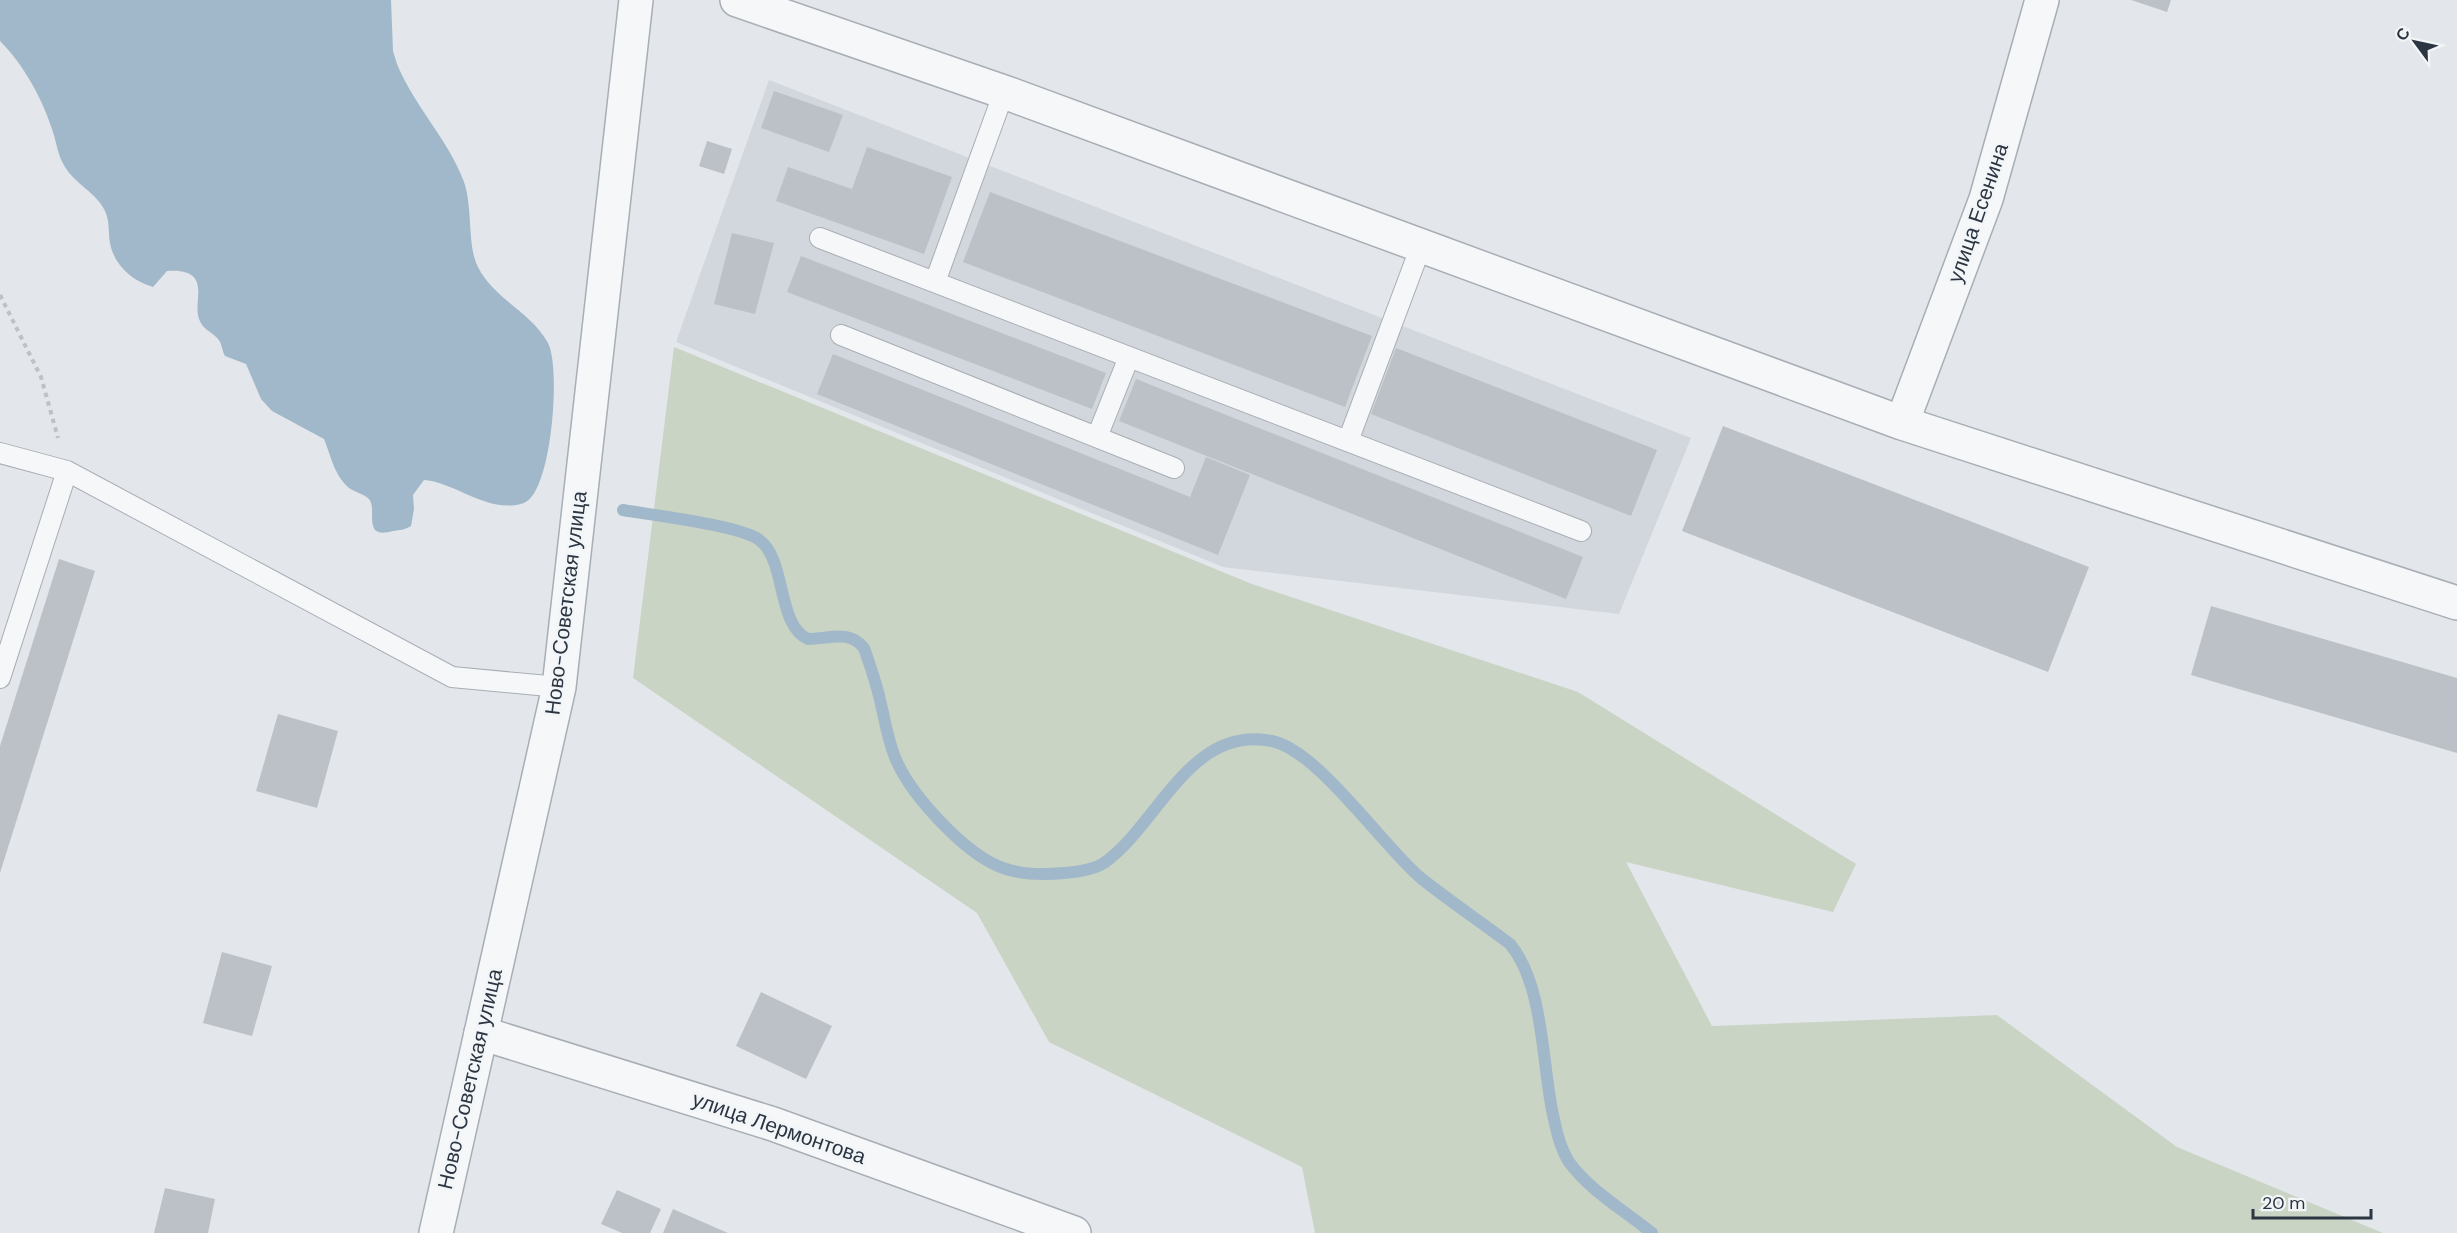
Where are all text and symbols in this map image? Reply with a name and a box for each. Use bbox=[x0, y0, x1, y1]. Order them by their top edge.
north arrow bbox=[2385, 12, 2445, 72]
text: С bbox=[2391, 23, 2415, 45]
street label: улица Есенина bbox=[1941, 139, 2015, 287]
street label: Ново-Советская улица bbox=[538, 489, 594, 717]
street label: Ново-Советская улица bbox=[431, 966, 509, 1192]
street label: улица Лермонтова bbox=[688, 1085, 870, 1171]
scale bar bbox=[2253, 1182, 2372, 1220]
text: 20 m bbox=[2262, 1191, 2305, 1215]

